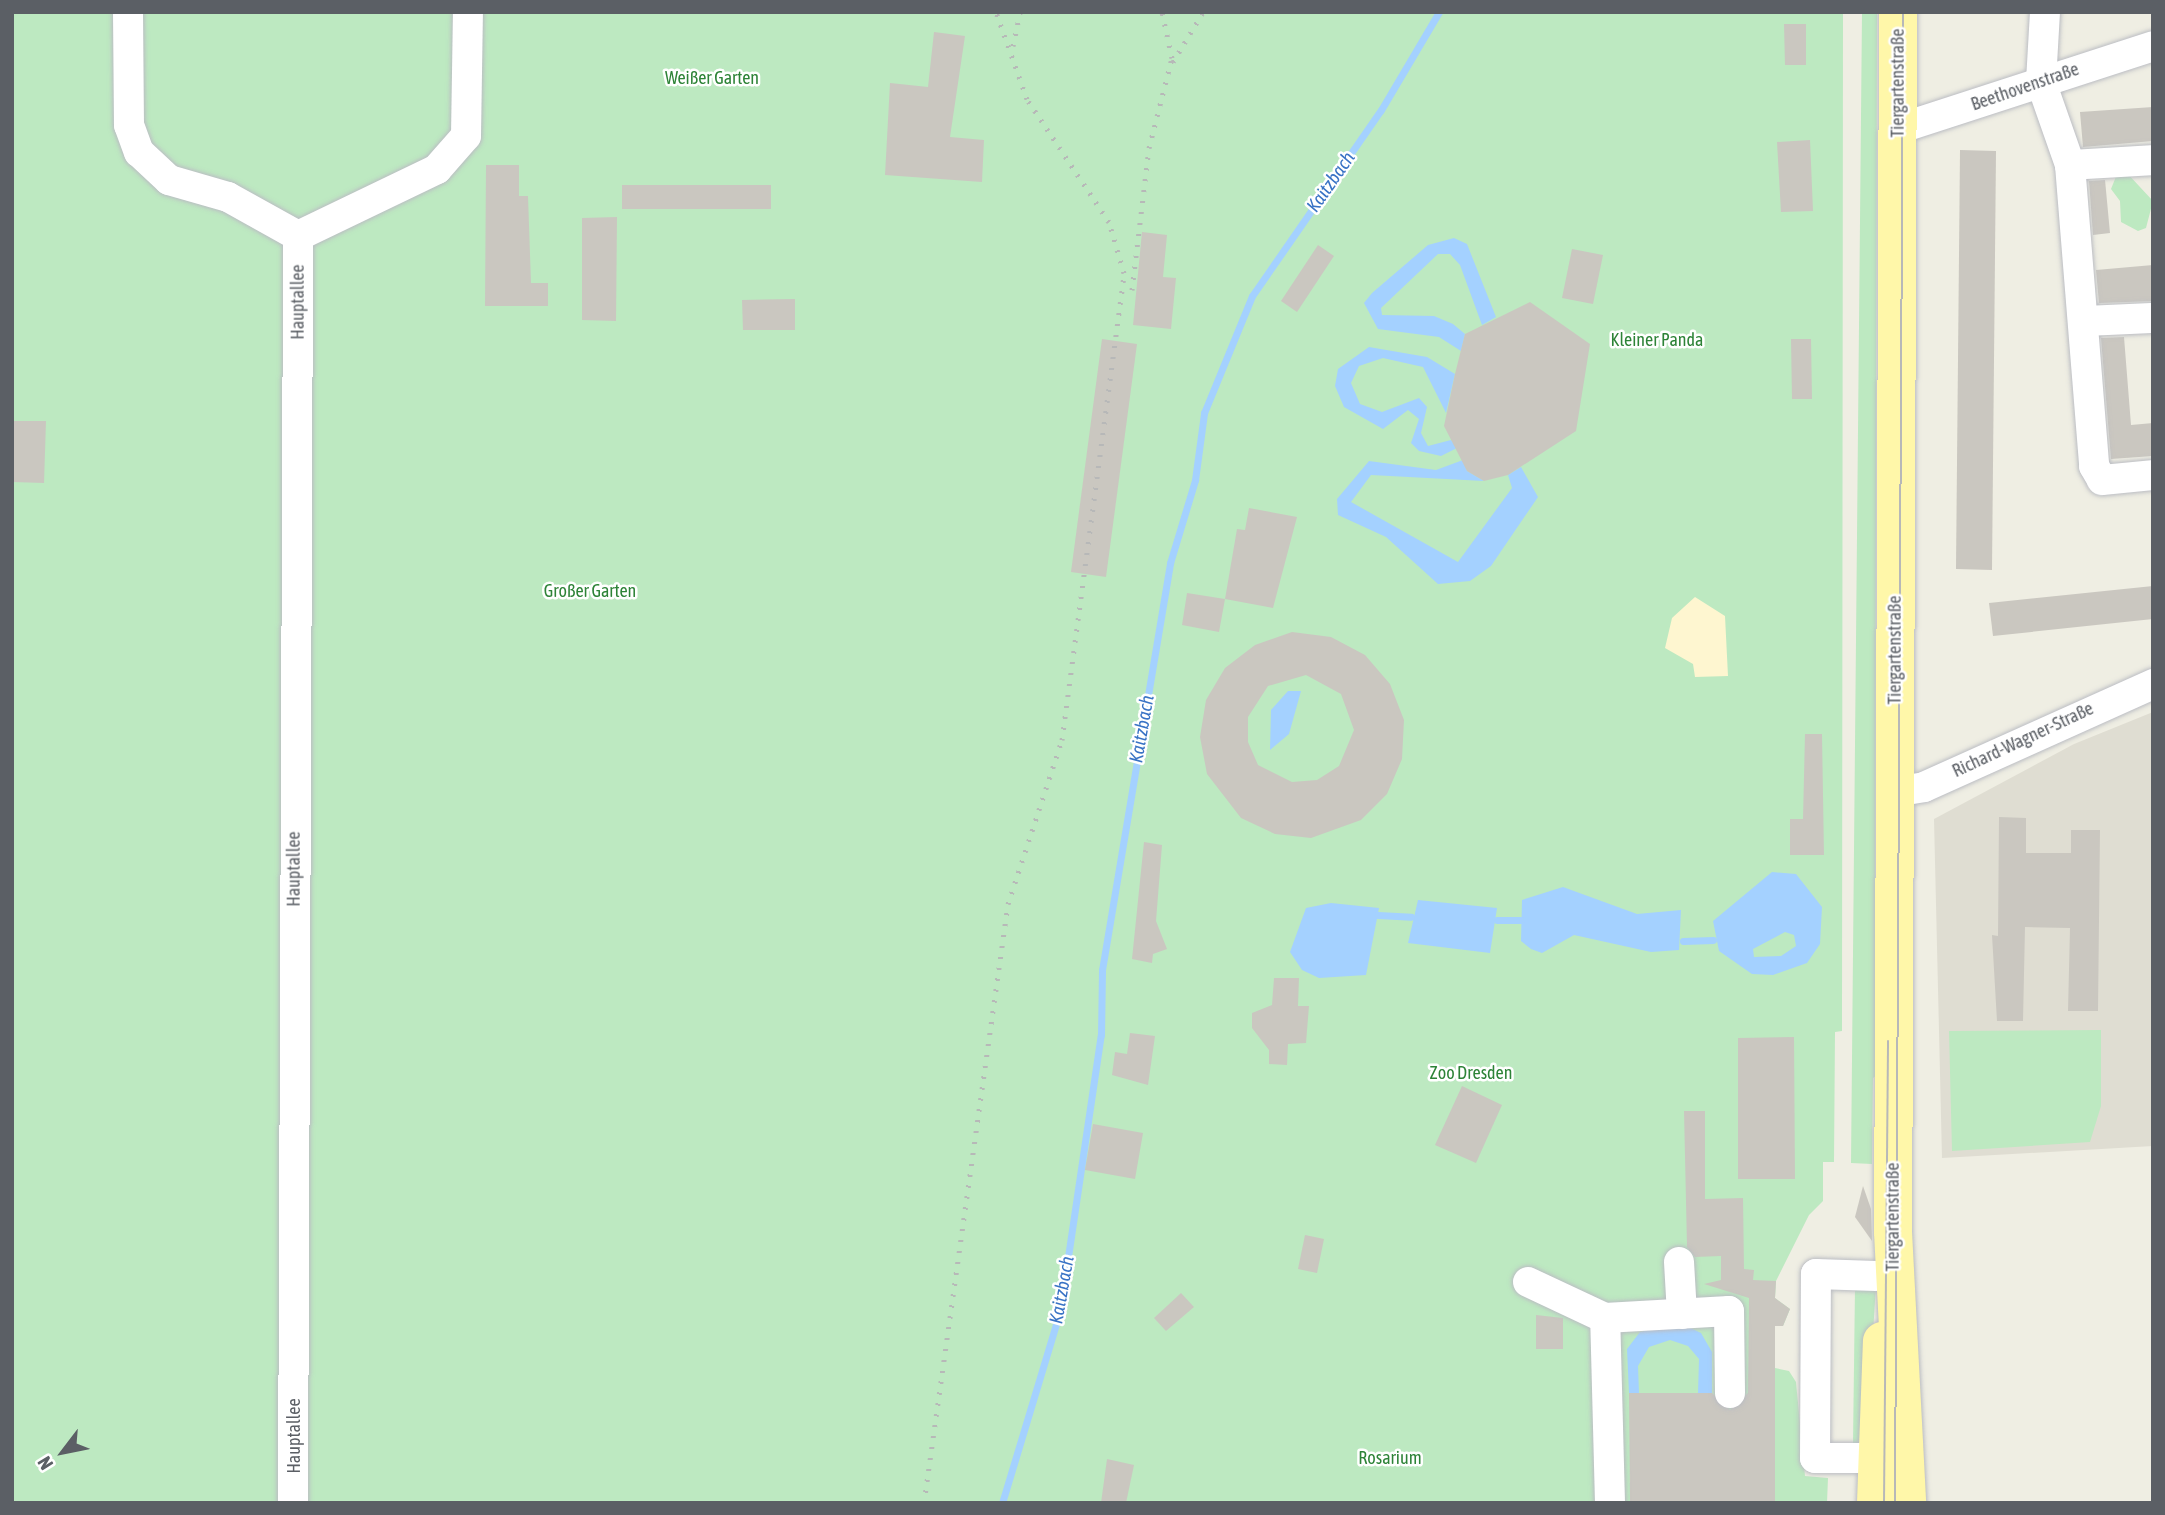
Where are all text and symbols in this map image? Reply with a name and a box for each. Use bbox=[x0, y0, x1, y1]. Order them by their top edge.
street label: Tiergartenstraße bbox=[1887, 29, 1909, 137]
street label: Beethovenstraße bbox=[1968, 58, 2082, 116]
park label: Weißer Garten bbox=[665, 67, 759, 89]
water label: Kaitzbach bbox=[1302, 147, 1360, 217]
street label: Hauptallee bbox=[287, 264, 309, 340]
park label: Kleiner Panda bbox=[1611, 329, 1703, 351]
park label: Großer Garten bbox=[544, 580, 636, 602]
street label: Tiergartenstraße bbox=[1884, 596, 1906, 704]
water label: Kaitzbach bbox=[1125, 693, 1159, 765]
street label: Richard-Wagner-Straße bbox=[1949, 698, 2097, 782]
street label: Hauptallee bbox=[283, 831, 305, 907]
park label: Zoo Dresden bbox=[1430, 1062, 1512, 1084]
street label: Tiergartenstraße bbox=[1882, 1163, 1904, 1271]
water label: Kaitzbach bbox=[1045, 1254, 1079, 1326]
street label: Hauptallee bbox=[283, 1398, 305, 1474]
north arrow bbox=[28, 1417, 98, 1487]
park label: Rosarium bbox=[1358, 1447, 1422, 1469]
text: N bbox=[33, 1453, 57, 1474]

